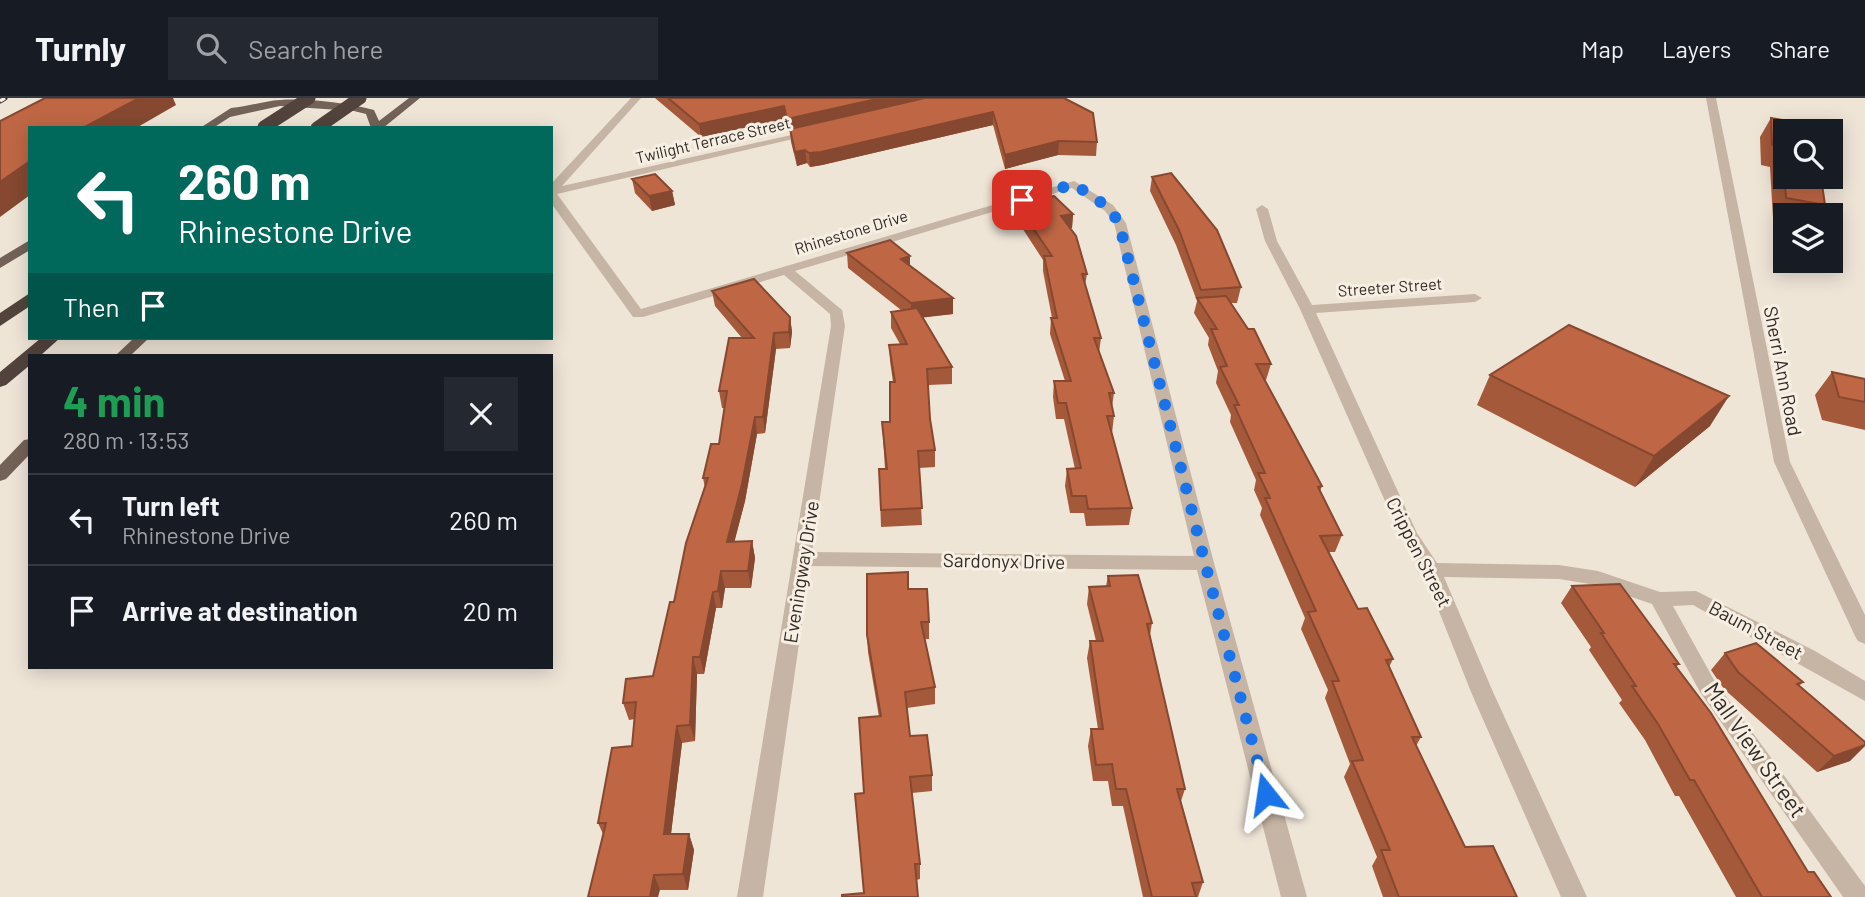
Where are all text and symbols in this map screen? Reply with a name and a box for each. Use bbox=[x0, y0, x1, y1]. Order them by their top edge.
search box bbox=[168, 17, 658, 80]
text: Turnly bbox=[35, 28, 126, 68]
icon: search bbox=[192, 29, 230, 67]
text: Search here bbox=[248, 33, 383, 64]
text: Map bbox=[1581, 34, 1624, 63]
text: Layers bbox=[1662, 34, 1731, 63]
text: Share bbox=[1769, 34, 1830, 63]
street label: Twilight Terrace Street bbox=[634, 112, 792, 167]
map controls bbox=[1773, 119, 1843, 273]
button: search bbox=[1773, 119, 1843, 189]
text: 260 m bbox=[178, 151, 310, 210]
icon: left bbox=[63, 154, 154, 245]
pin bbox=[992, 170, 1052, 230]
icon: arrive bbox=[1003, 181, 1041, 219]
button: layers bbox=[1773, 203, 1843, 273]
street label: Rhinestone Drive bbox=[792, 205, 910, 258]
text: Rhinestone Drive bbox=[178, 211, 413, 249]
street label: Streeter Street bbox=[1337, 273, 1443, 300]
icon: arrive bbox=[134, 287, 172, 325]
text: Then bbox=[63, 291, 120, 322]
street label: Sherri Ann Road bbox=[1760, 304, 1807, 438]
text: 4 min bbox=[63, 375, 166, 425]
button: close bbox=[444, 377, 518, 451]
text: 280 m · 13:53 bbox=[63, 426, 189, 454]
text: Turn left bbox=[122, 490, 220, 521]
street label: Crippen Street bbox=[1382, 493, 1457, 611]
street label: Eveningway Drive bbox=[778, 499, 823, 645]
icon: left bbox=[63, 501, 101, 539]
text: 260 m bbox=[449, 504, 518, 535]
text: Rhinestone Drive bbox=[122, 521, 291, 549]
street label: Sardonyx Drive bbox=[943, 548, 1065, 573]
icon: arrive bbox=[63, 592, 101, 630]
text: Arrive at destination bbox=[122, 595, 358, 626]
text: 20 m bbox=[463, 595, 518, 626]
street label: Baum Street bbox=[1705, 595, 1807, 664]
street label: Mall View Street bbox=[1699, 676, 1813, 822]
position arrow bbox=[1229, 757, 1303, 831]

